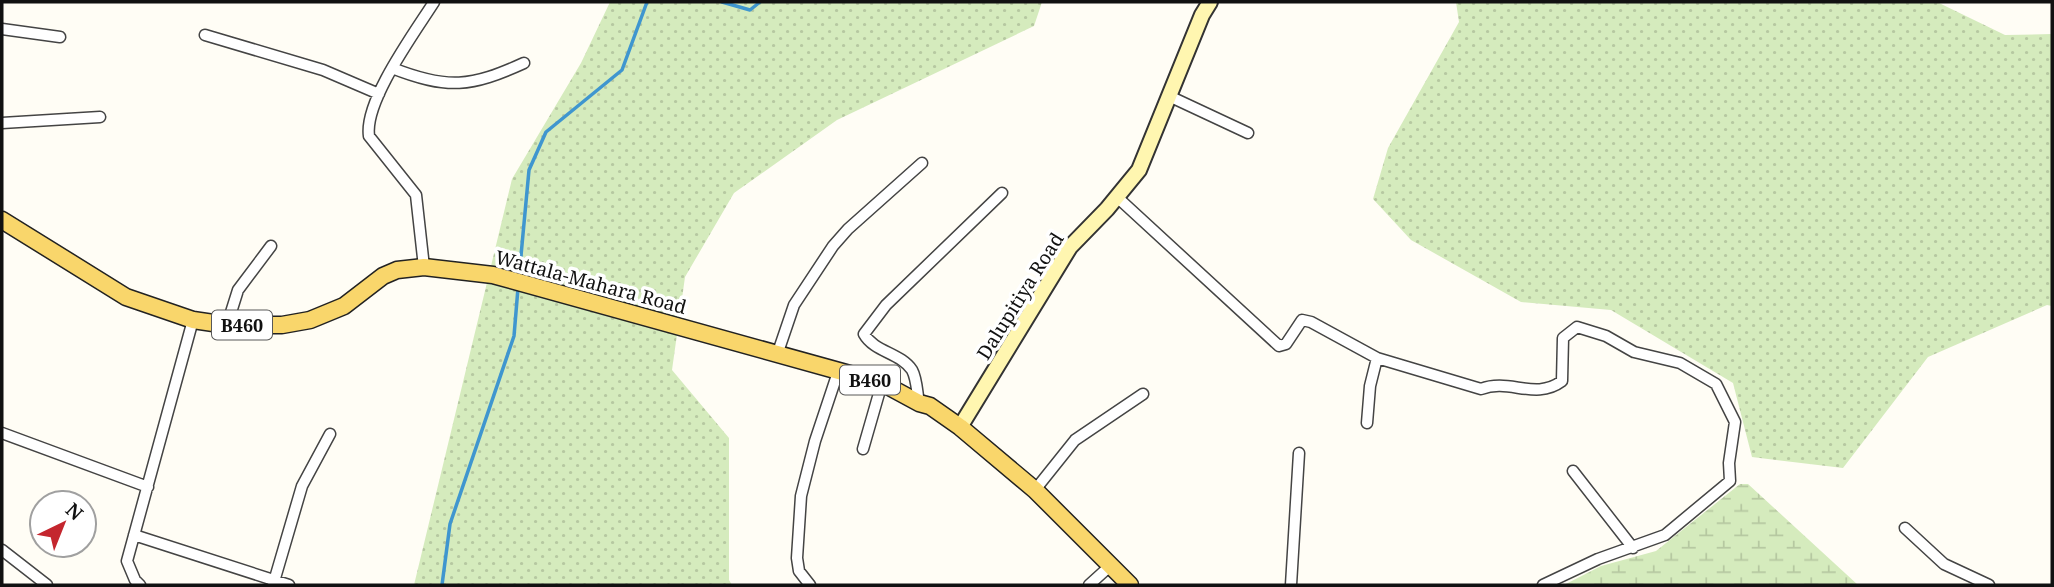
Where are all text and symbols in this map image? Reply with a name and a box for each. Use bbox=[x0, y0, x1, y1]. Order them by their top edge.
street label: Dalupitiya Road bbox=[971, 227, 1070, 364]
street label: Wattala-Mahara Road bbox=[492, 244, 690, 320]
road number: B460 bbox=[212, 310, 272, 340]
road number: B460 bbox=[840, 366, 900, 394]
north arrow bbox=[28, 489, 98, 559]
text: N bbox=[60, 497, 89, 526]

